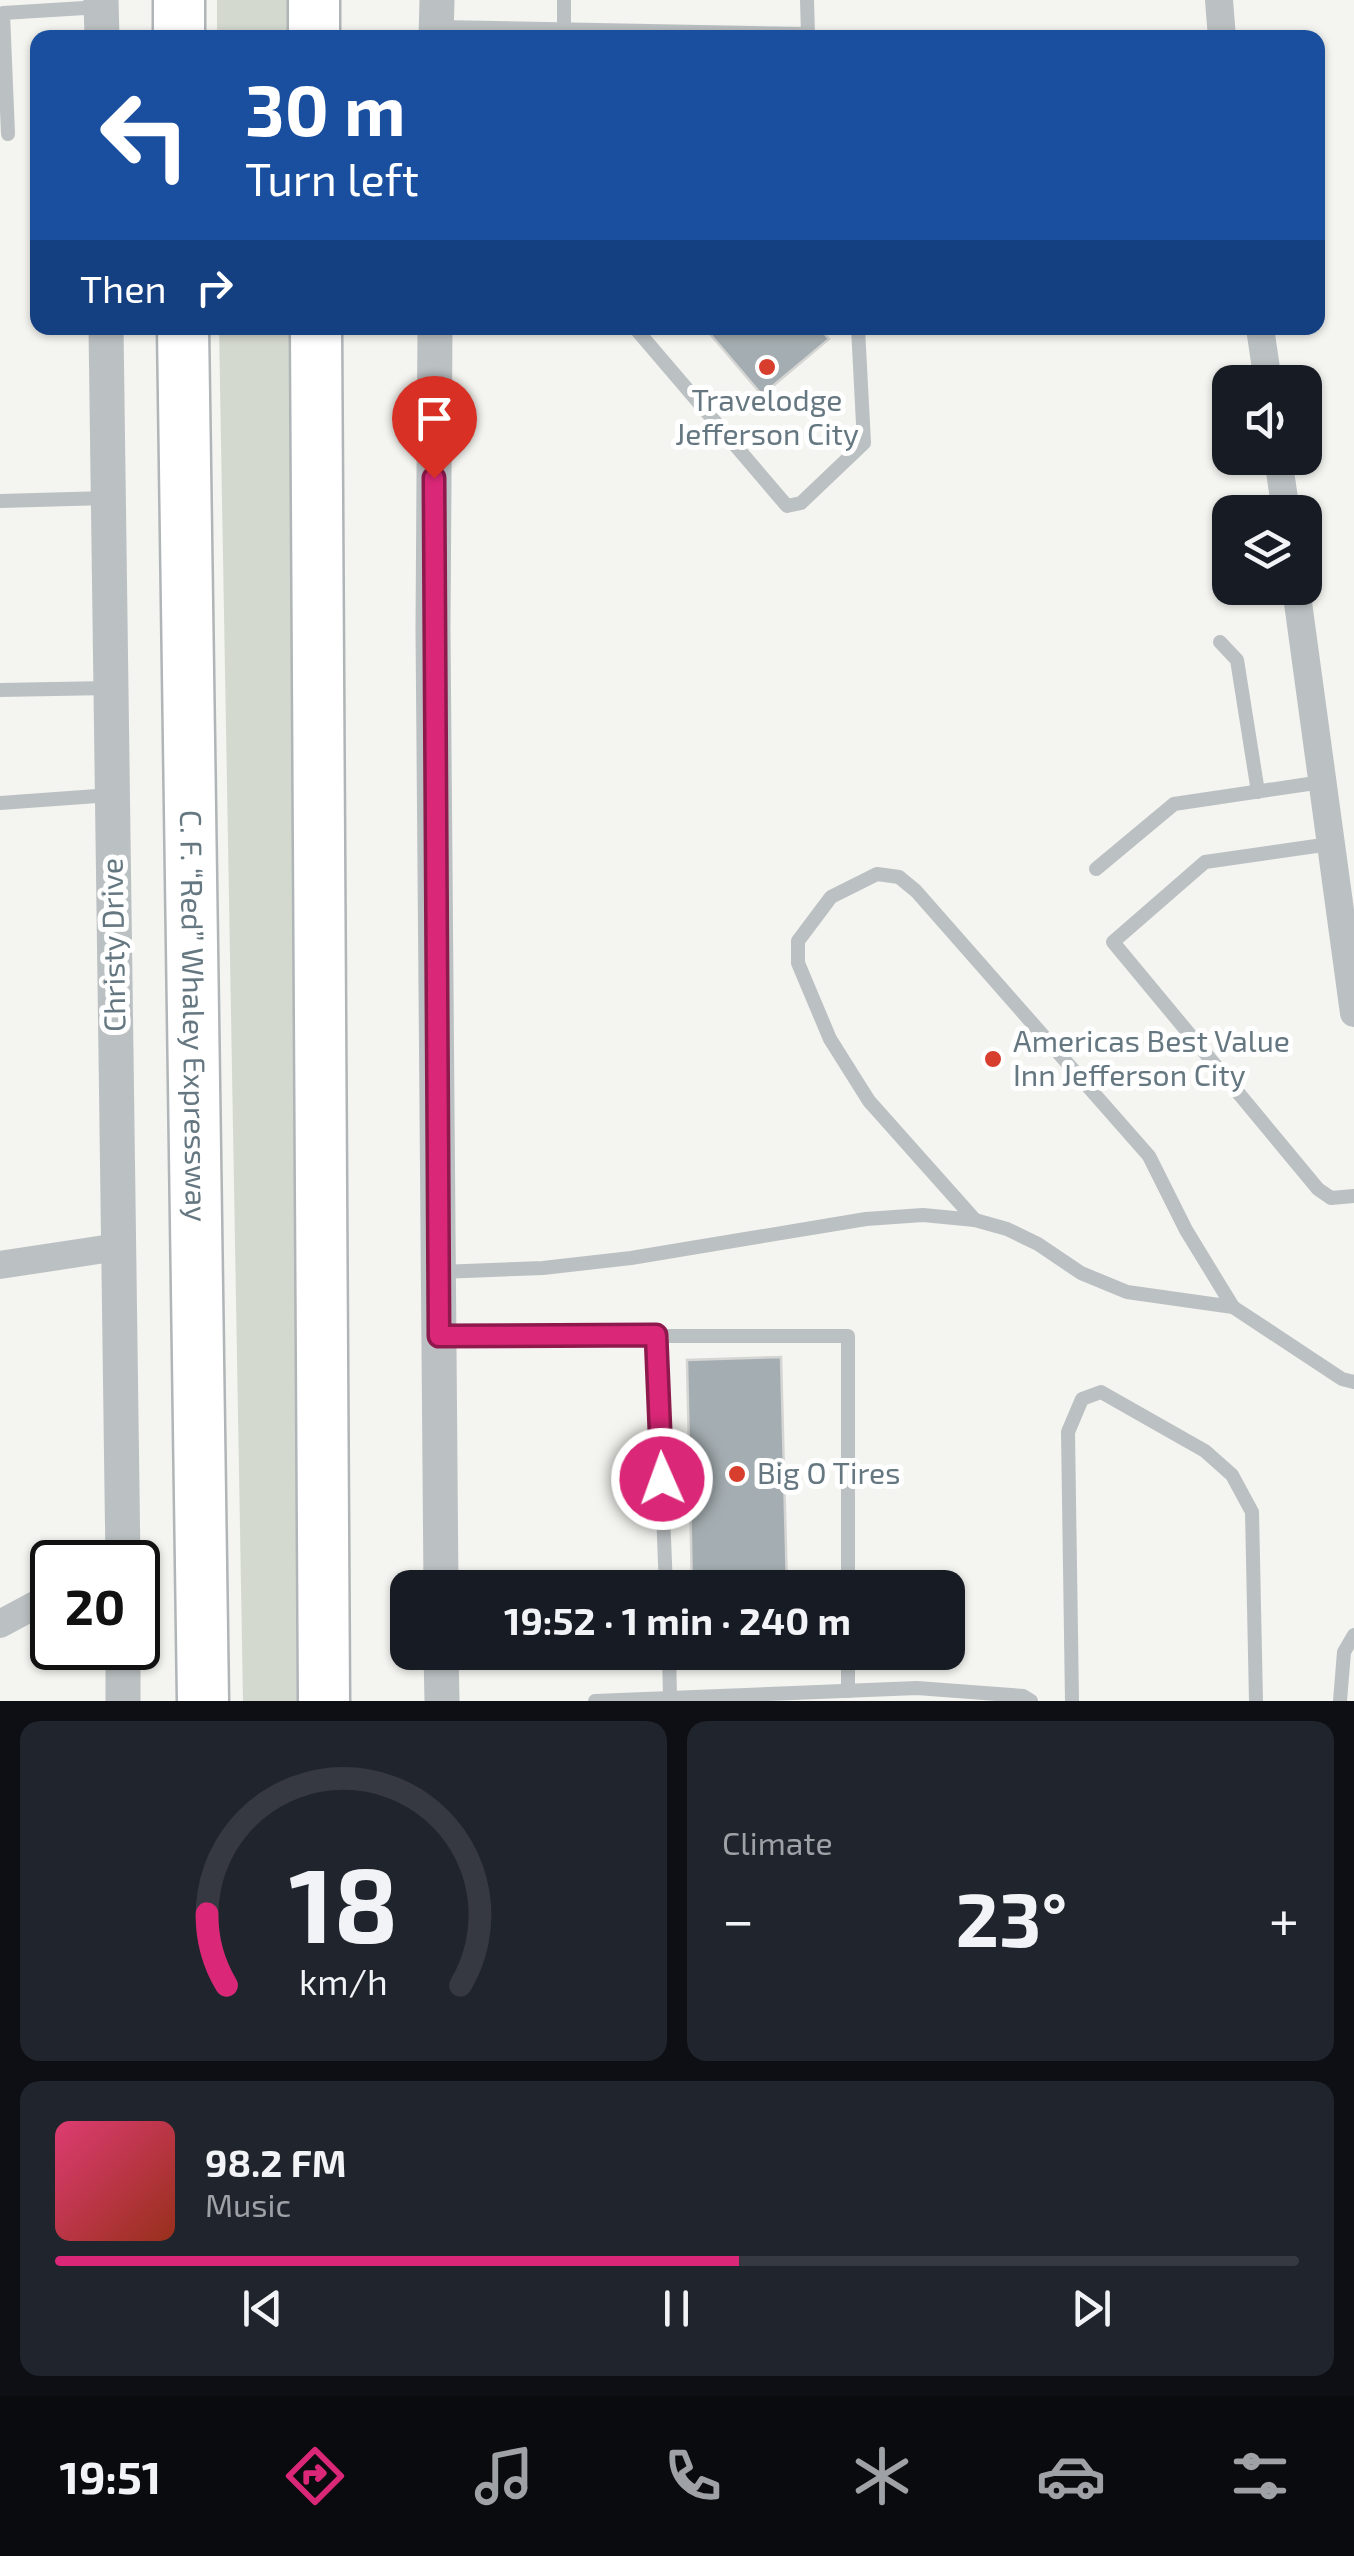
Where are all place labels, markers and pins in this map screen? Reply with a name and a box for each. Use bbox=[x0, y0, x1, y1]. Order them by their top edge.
marker: Travelodge Jefferson City bbox=[756, 356, 778, 378]
pin bbox=[392, 376, 477, 479]
place label: Travelodge Jefferson City bbox=[675, 381, 859, 451]
place label: Americas Best Value Inn Jefferson City bbox=[1013, 1022, 1290, 1092]
marker: Americas Best Value Inn Jefferson City bbox=[982, 1048, 1004, 1070]
place label: Big O Tires bbox=[757, 1454, 900, 1490]
marker: Big O Tires bbox=[726, 1463, 748, 1485]

